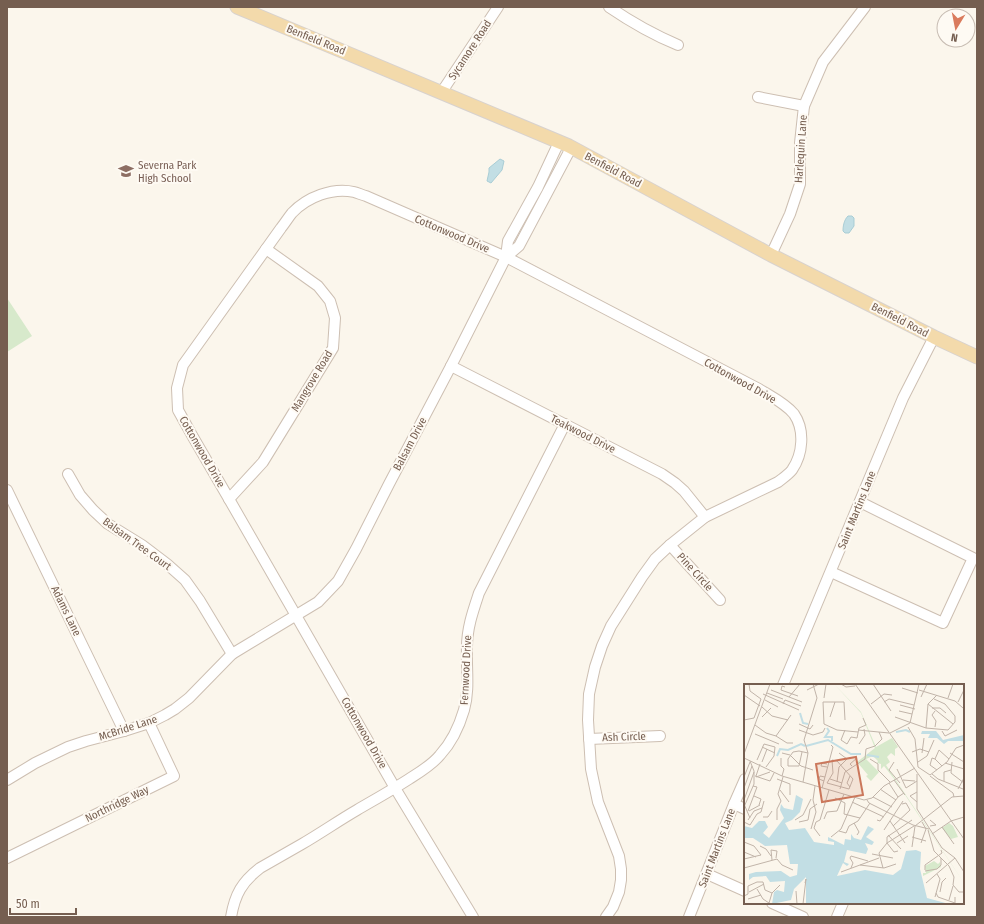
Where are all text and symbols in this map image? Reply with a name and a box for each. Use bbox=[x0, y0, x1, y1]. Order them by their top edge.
north arrow bbox=[936, 8, 976, 48]
street label: Sycamore Road bbox=[446, 18, 494, 82]
street label: Benfield Road bbox=[285, 22, 347, 58]
text: N bbox=[950, 30, 959, 44]
street label: Harlequin Lane bbox=[792, 114, 810, 184]
street label: Benfield Road bbox=[582, 150, 644, 190]
place label: Severna Park High School bbox=[138, 159, 197, 185]
school or university icon: Severna Park High School bbox=[117, 162, 135, 180]
street label: Cottonwood Drive bbox=[412, 212, 492, 256]
street label: Benfield Road bbox=[869, 300, 931, 340]
street label: Mangrove Road bbox=[289, 348, 335, 414]
street label: Cottonwood Drive bbox=[702, 356, 778, 406]
street label: Teakwood Drive bbox=[548, 412, 618, 456]
street label: Cottonwood Drive bbox=[176, 414, 228, 490]
street label: Balsam Drive bbox=[391, 415, 429, 473]
street label: Saint Martins Lane bbox=[835, 469, 879, 551]
street label: Balsam Tree Court bbox=[100, 515, 174, 573]
street label: Pine Circle bbox=[674, 550, 716, 594]
street label: Adams Lane bbox=[48, 584, 84, 638]
street label: Fernwood Drive bbox=[458, 635, 474, 705]
inset map bbox=[744, 684, 964, 904]
street label: Cottonwood Drive bbox=[338, 695, 390, 771]
street label: McBride Lane bbox=[97, 712, 159, 744]
street label: Ash Circle bbox=[602, 730, 646, 744]
street label: Northridge Way bbox=[83, 783, 151, 825]
street label: Saint Martins Lane bbox=[696, 807, 738, 889]
scale bar bbox=[10, 890, 76, 916]
text: 50 m bbox=[16, 897, 40, 911]

